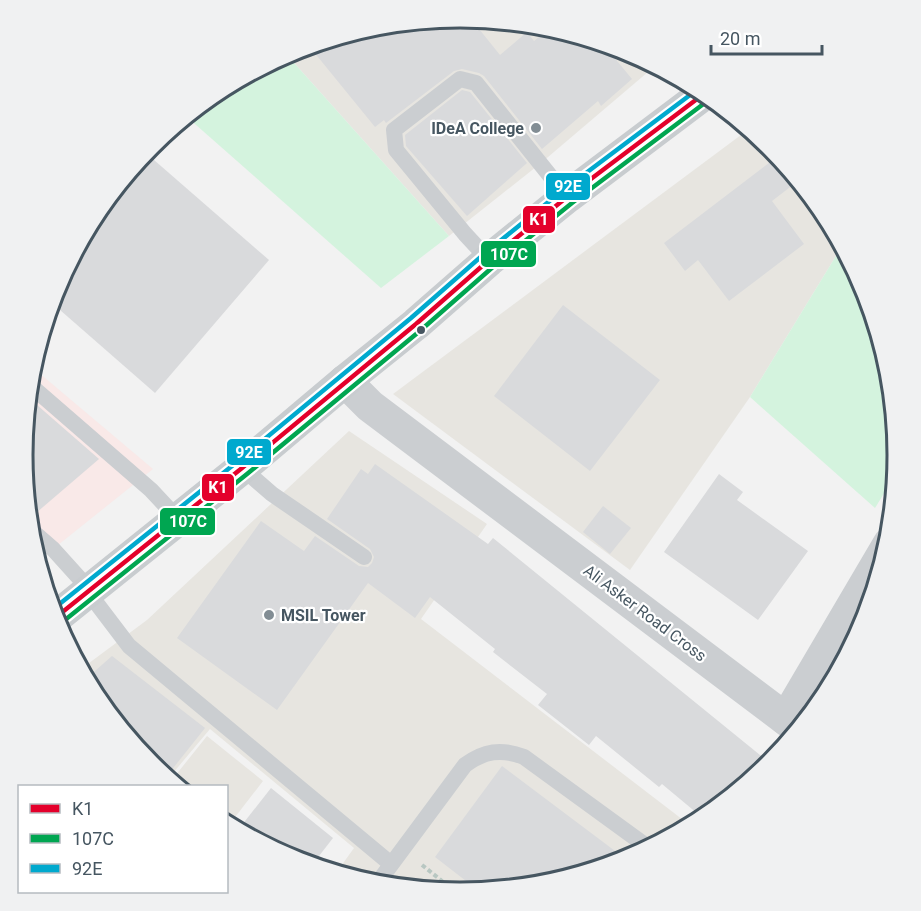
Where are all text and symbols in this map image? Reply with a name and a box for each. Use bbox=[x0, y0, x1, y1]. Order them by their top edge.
scale bar bbox=[711, 18, 822, 56]
text: 20 m bbox=[720, 28, 760, 49]
place label: IDeA College bbox=[431, 119, 524, 138]
marker: IDeA College bbox=[529, 121, 543, 135]
line badge: 92E bbox=[545, 172, 591, 201]
text: 92E bbox=[554, 177, 582, 196]
line badge: K1 bbox=[522, 205, 556, 234]
text: K1 bbox=[529, 210, 549, 229]
line badge: 107C bbox=[480, 240, 537, 268]
text: 107C bbox=[490, 245, 528, 264]
unlabelled marker bbox=[415, 324, 427, 336]
line badge: 92E bbox=[226, 438, 272, 466]
text: 92E bbox=[235, 443, 263, 462]
line badge: K1 bbox=[201, 473, 235, 502]
text: K1 bbox=[208, 478, 228, 497]
line badge: 107C bbox=[159, 507, 216, 536]
text: 107C bbox=[169, 512, 207, 531]
street label: Ali Asker Road Cross bbox=[580, 561, 710, 665]
place label: MSIL Tower bbox=[281, 606, 366, 625]
marker: MSIL Tower bbox=[262, 608, 276, 622]
legend bbox=[18, 785, 228, 893]
text: K1 bbox=[72, 798, 93, 819]
text: 107C bbox=[72, 828, 114, 849]
text: 92E bbox=[72, 858, 102, 879]

